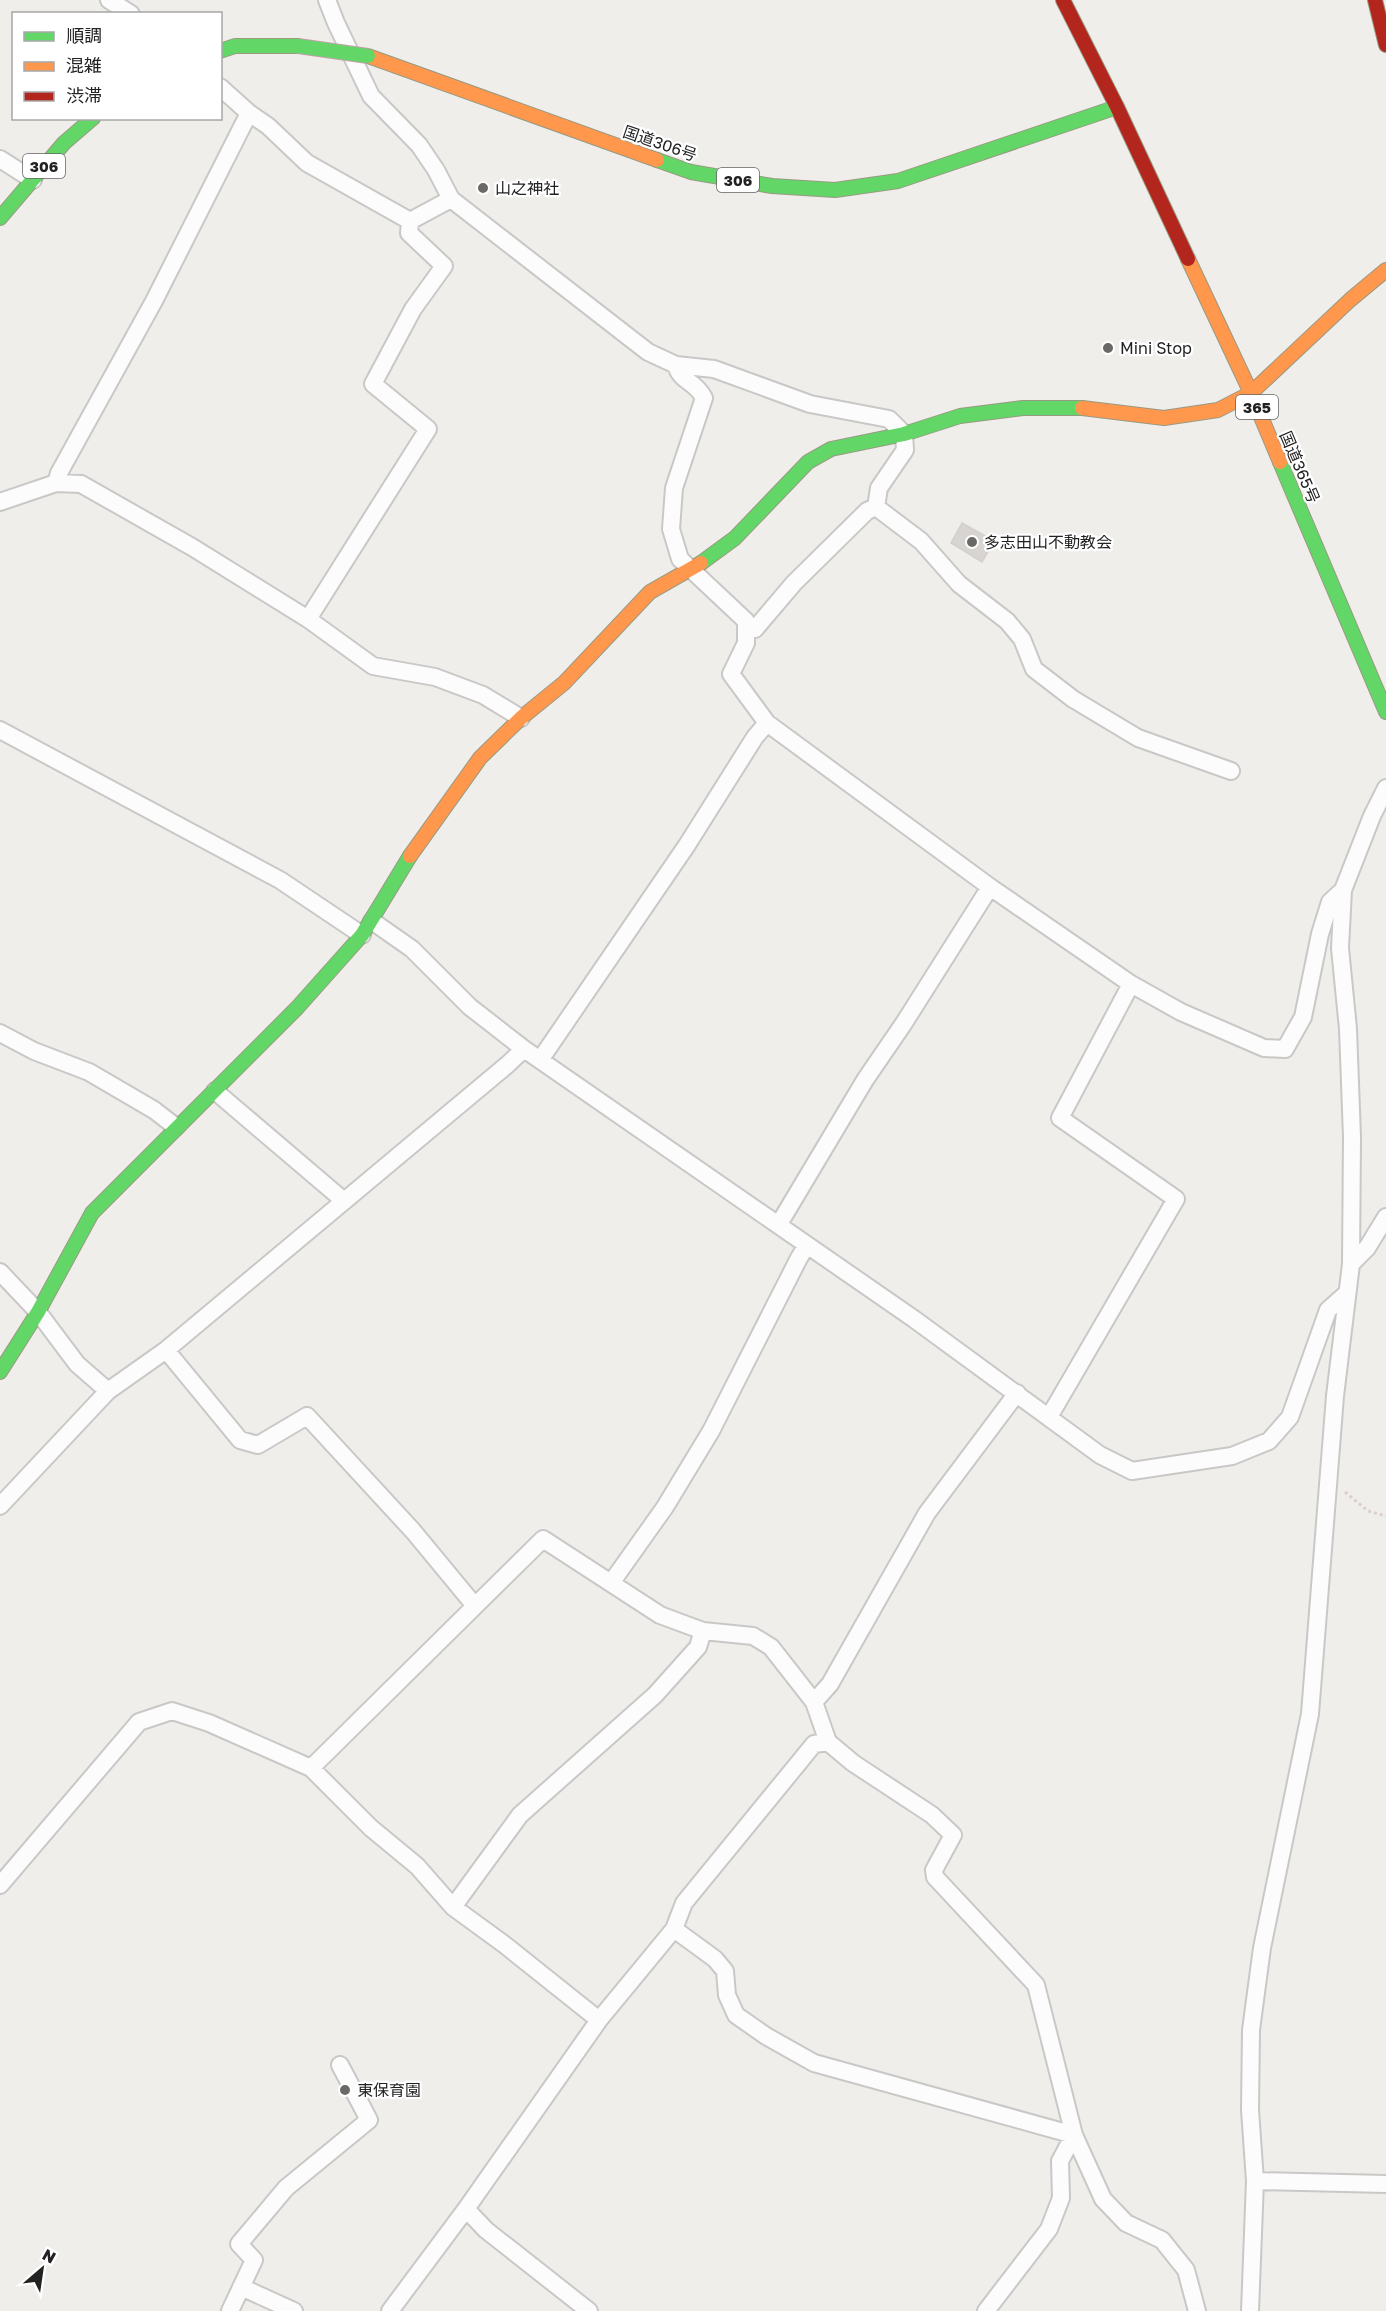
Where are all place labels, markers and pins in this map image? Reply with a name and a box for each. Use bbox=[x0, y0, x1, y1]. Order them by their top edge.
place label: 山之神社 bbox=[495, 178, 559, 198]
marker: 山之神社 bbox=[476, 181, 490, 195]
place label: Mini Stop bbox=[1120, 338, 1192, 358]
marker: Mini Stop bbox=[1101, 341, 1115, 355]
place label: 多志田山不動教会 bbox=[984, 532, 1112, 552]
marker: 多志田山不動教会 bbox=[965, 535, 979, 549]
place label: 東保育園 bbox=[357, 2080, 421, 2100]
marker: 東保育園 bbox=[338, 2083, 352, 2097]

